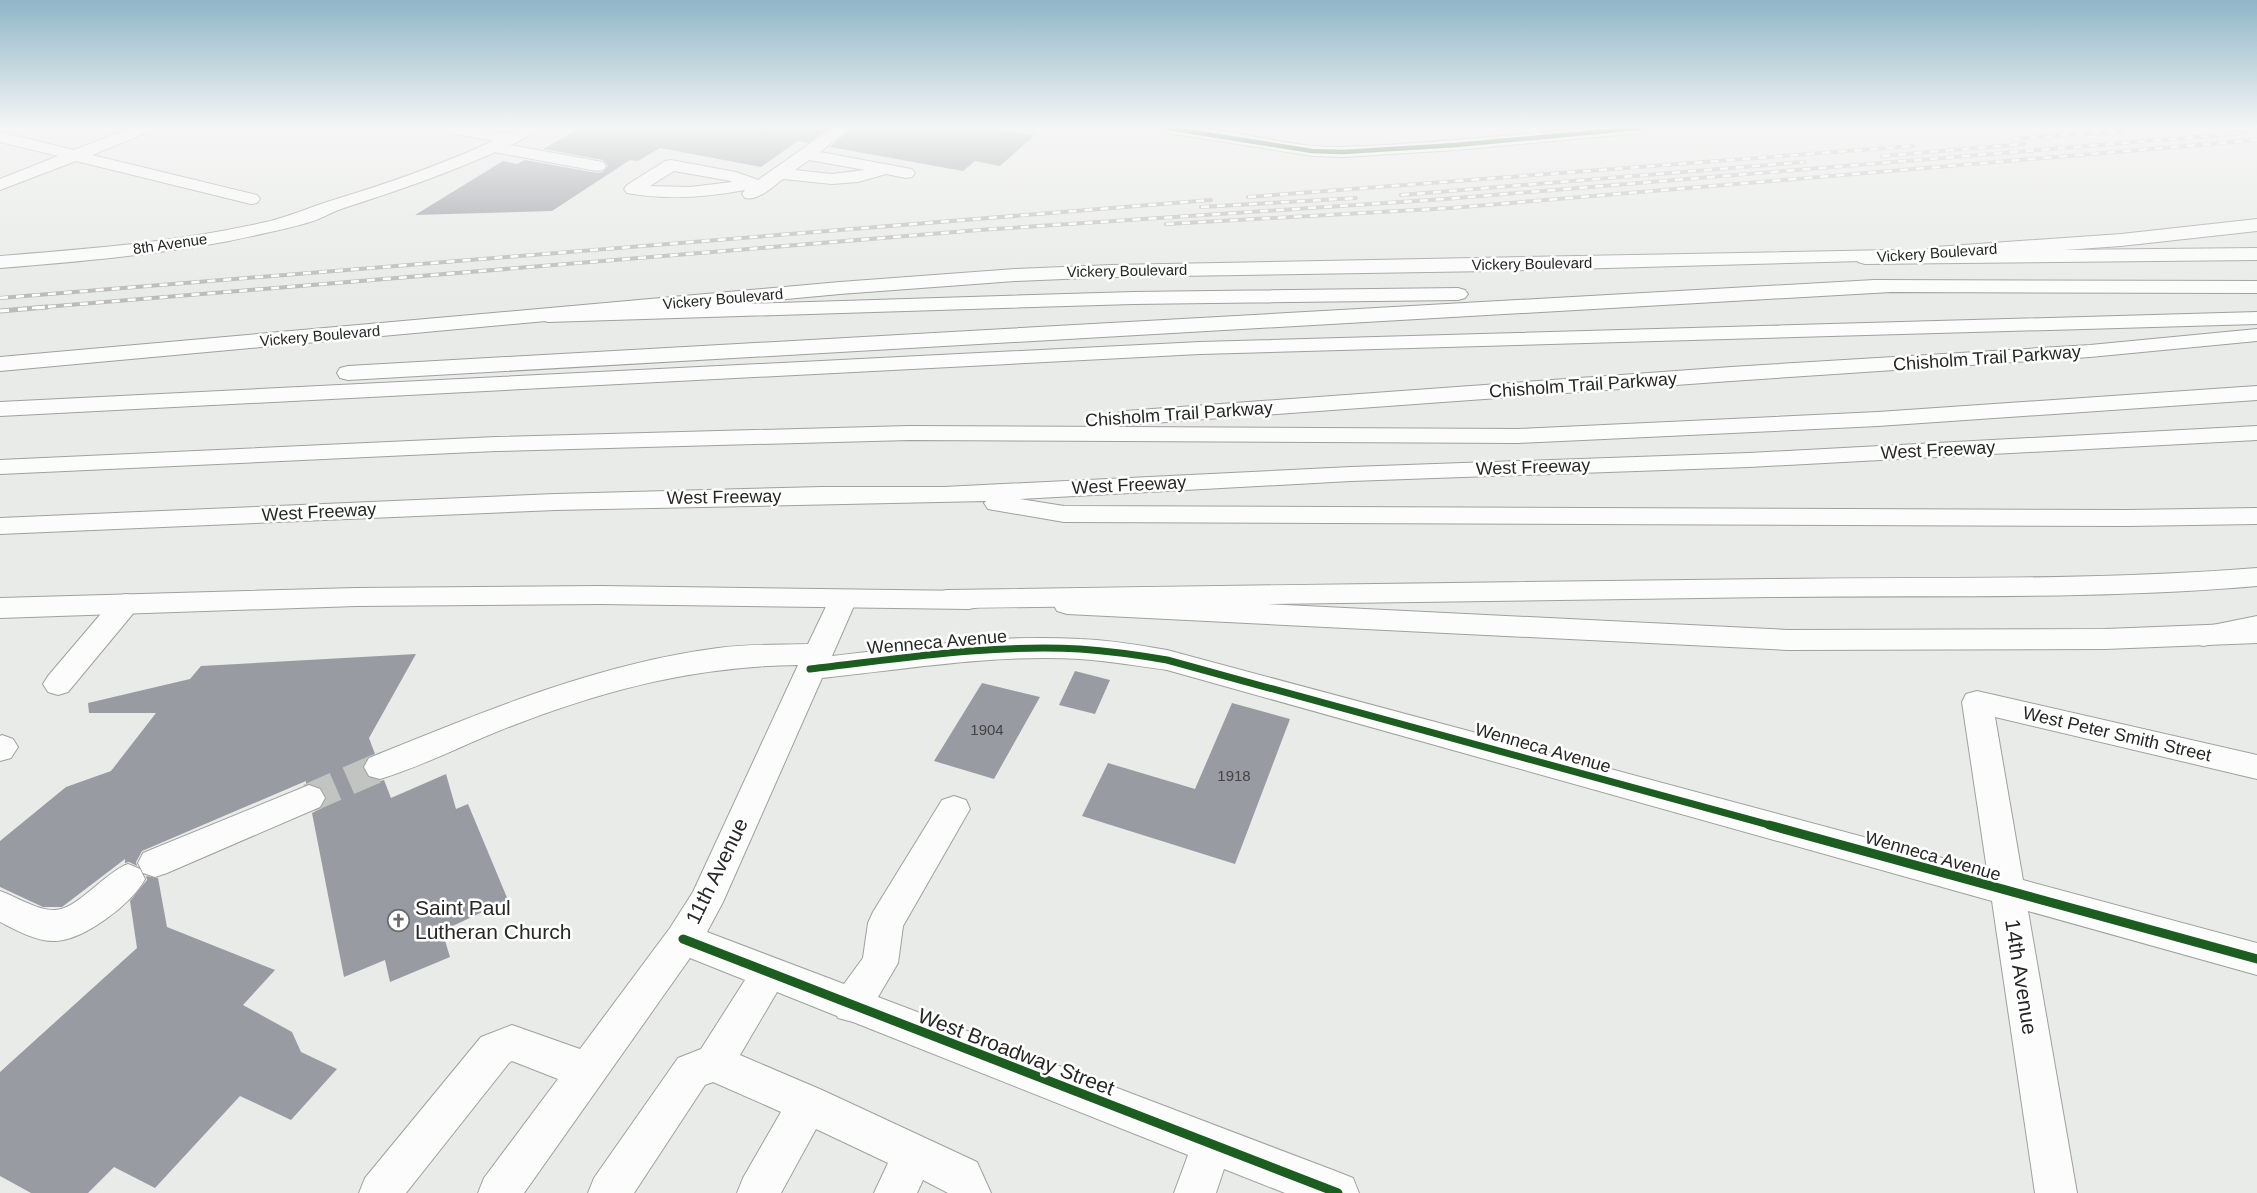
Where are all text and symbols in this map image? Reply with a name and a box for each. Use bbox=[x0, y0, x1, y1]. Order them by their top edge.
street label: 8th Avenue bbox=[132, 230, 208, 257]
street label: Vickery Boulevard bbox=[1876, 240, 1998, 265]
street label: Vickery Boulevard bbox=[1472, 254, 1592, 273]
street label: Vickery Boulevard bbox=[1067, 261, 1187, 280]
street label: Vickery Boulevard bbox=[662, 285, 784, 312]
street label: Vickery Boulevard bbox=[259, 322, 381, 349]
street label: Chisholm Trail Parkway bbox=[1893, 341, 2081, 375]
street label: Chisholm Trail Parkway bbox=[1489, 368, 1677, 402]
street label: Chisholm Trail Parkway bbox=[1085, 397, 1273, 431]
street label: West Freeway bbox=[1880, 437, 1996, 463]
street label: West Freeway bbox=[1475, 455, 1591, 479]
street label: West Freeway bbox=[1071, 472, 1187, 498]
street label: West Freeway bbox=[666, 486, 782, 508]
street label: West Freeway bbox=[261, 499, 377, 525]
street label: Wenneca Avenue bbox=[866, 626, 1008, 658]
street label: West Peter Smith Street bbox=[2021, 703, 2213, 765]
street label: Wenneca Avenue bbox=[1473, 719, 1613, 777]
house number: 1904 bbox=[970, 721, 1004, 738]
house number: 1918 bbox=[1217, 767, 1251, 784]
street label: 11th Avenue bbox=[681, 814, 752, 927]
street label: Wenneca Avenue bbox=[1863, 827, 2003, 885]
place label: Saint Paul Lutheran Church bbox=[415, 896, 571, 943]
church icon: Saint Paul Lutheran Church bbox=[387, 908, 411, 932]
street label: 14th Avenue bbox=[2001, 918, 2042, 1036]
street label: West Broadway Street bbox=[915, 1003, 1118, 1100]

